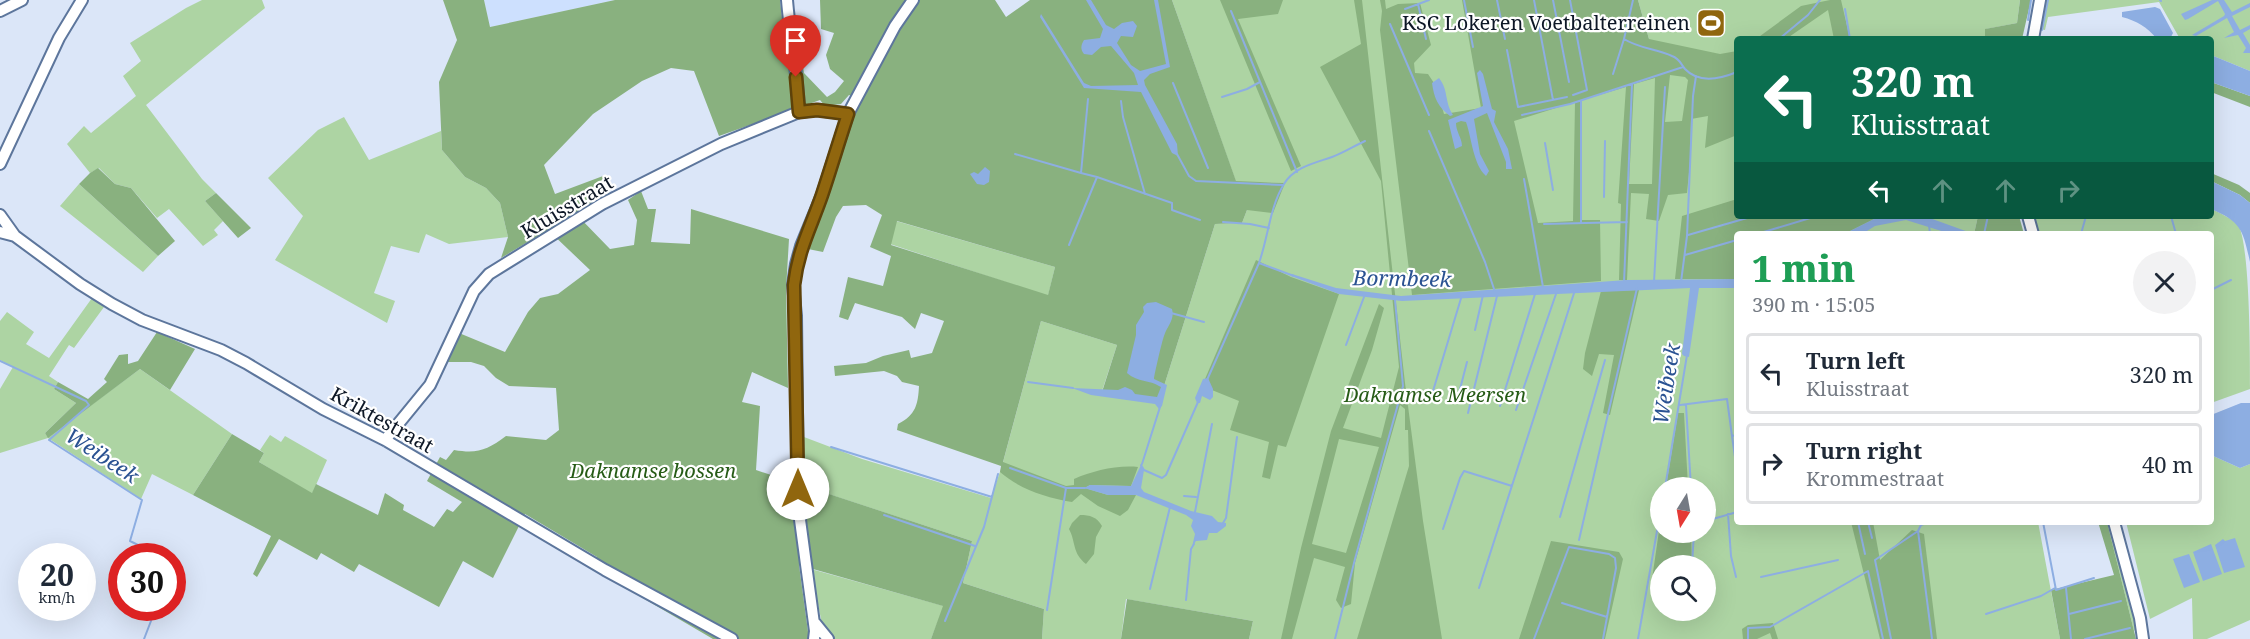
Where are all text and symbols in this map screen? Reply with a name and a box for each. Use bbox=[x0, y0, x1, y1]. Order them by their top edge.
sports icon: KSC Lokeren Voetbalterreinen bbox=[1695, 7, 1727, 39]
place label: KSC Lokeren Voetbalterreinen bbox=[1402, 9, 1690, 36]
pin bbox=[770, 15, 821, 77]
icon: arrive bbox=[779, 24, 812, 57]
text: 320 m bbox=[1851, 52, 1975, 109]
icon: left bbox=[1752, 60, 1830, 138]
text: Kluisstraat bbox=[1851, 106, 1990, 143]
street label: Kluisstraat bbox=[516, 168, 618, 245]
icon: left bbox=[1863, 174, 1896, 207]
icon: ahead bbox=[1926, 174, 1959, 207]
icon: ahead bbox=[1989, 174, 2022, 207]
icon: right bbox=[2052, 174, 2085, 207]
text: 1 min bbox=[1752, 244, 1855, 293]
button: close bbox=[2133, 251, 2196, 314]
water label: Bormbeek bbox=[1351, 263, 1453, 293]
text: 390 m · 15:05 bbox=[1752, 291, 1875, 318]
water label: Weibeek bbox=[1646, 340, 1686, 426]
text: Turn left bbox=[1806, 345, 1905, 375]
icon: left bbox=[1755, 357, 1788, 390]
text: 320 m bbox=[2130, 359, 2193, 389]
text: Kluisstraat bbox=[1806, 375, 1909, 402]
street label: Kriktestraat bbox=[326, 380, 439, 459]
park label: Daknamse Meersen bbox=[1343, 381, 1526, 408]
water label: Weibeek bbox=[61, 421, 145, 490]
text: Turn right bbox=[1806, 435, 1922, 465]
icon: right bbox=[1755, 447, 1788, 480]
text: 40 m bbox=[2142, 449, 2193, 479]
park label: Daknamse bossen bbox=[569, 457, 736, 484]
position arrow bbox=[766, 457, 830, 521]
text: Krommestraat bbox=[1806, 465, 1944, 492]
north arrow bbox=[1650, 477, 1716, 543]
map controls bbox=[1650, 477, 1716, 621]
speed limit sign: 30 bbox=[108, 543, 186, 621]
text: 20 bbox=[40, 554, 74, 595]
button: search bbox=[1650, 555, 1716, 621]
text: km/h bbox=[39, 587, 75, 607]

